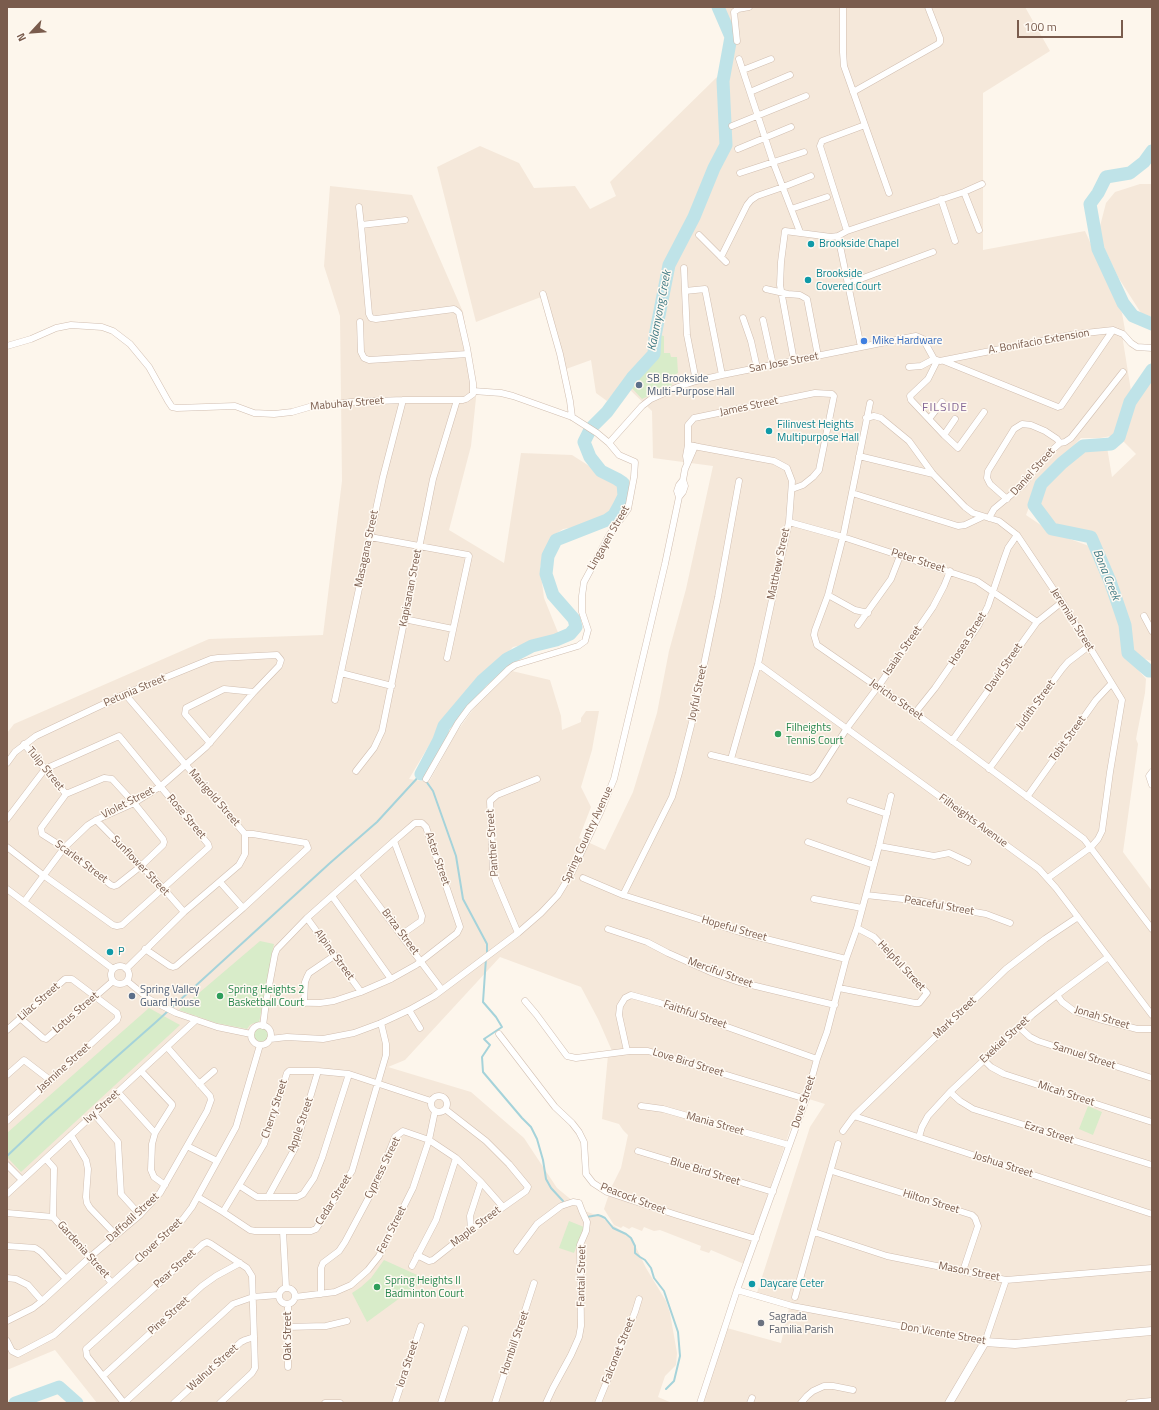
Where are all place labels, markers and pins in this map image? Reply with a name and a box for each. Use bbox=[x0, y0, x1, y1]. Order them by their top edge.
place label: Brookside Chapel bbox=[819, 237, 899, 251]
marker: Brookside Chapel bbox=[806, 239, 816, 249]
place label: Brookside Covered Court bbox=[816, 267, 881, 293]
marker: Brookside Covered Court bbox=[803, 275, 813, 285]
place label: Mike Hardware bbox=[872, 334, 942, 348]
marker: Mike Hardware bbox=[859, 336, 869, 346]
place label: SB Brookside Multi-Purpose Hall bbox=[647, 372, 735, 398]
marker: SB Brookside Multi-Purpose Hall bbox=[634, 380, 644, 390]
place label: Filinvest Heights Multipurpose Hall bbox=[777, 418, 859, 444]
marker: Filinvest Heights Multipurpose Hall bbox=[764, 426, 774, 436]
place label: Filheights Tennis Court bbox=[786, 721, 843, 747]
marker: Filheights Tennis Court bbox=[773, 729, 783, 739]
place label: P bbox=[118, 945, 125, 959]
marker: P bbox=[105, 947, 115, 957]
place label: Spring Valley Guard House bbox=[140, 983, 200, 1009]
place label: Spring Heights 2 Basketball Court bbox=[228, 983, 304, 1009]
marker: Spring Valley Guard House bbox=[127, 991, 137, 1001]
marker: Spring Heights 2 Basketball Court bbox=[215, 991, 225, 1001]
place label: Spring Heights II Badminton Court bbox=[385, 1274, 464, 1300]
place label: Daycare Ceter bbox=[760, 1277, 824, 1291]
marker: Daycare Ceter bbox=[747, 1279, 757, 1289]
marker: Spring Heights II Badminton Court bbox=[372, 1282, 382, 1292]
place label: Sagrada Familia Parish bbox=[769, 1310, 834, 1336]
marker: Sagrada Familia Parish bbox=[756, 1318, 766, 1328]

